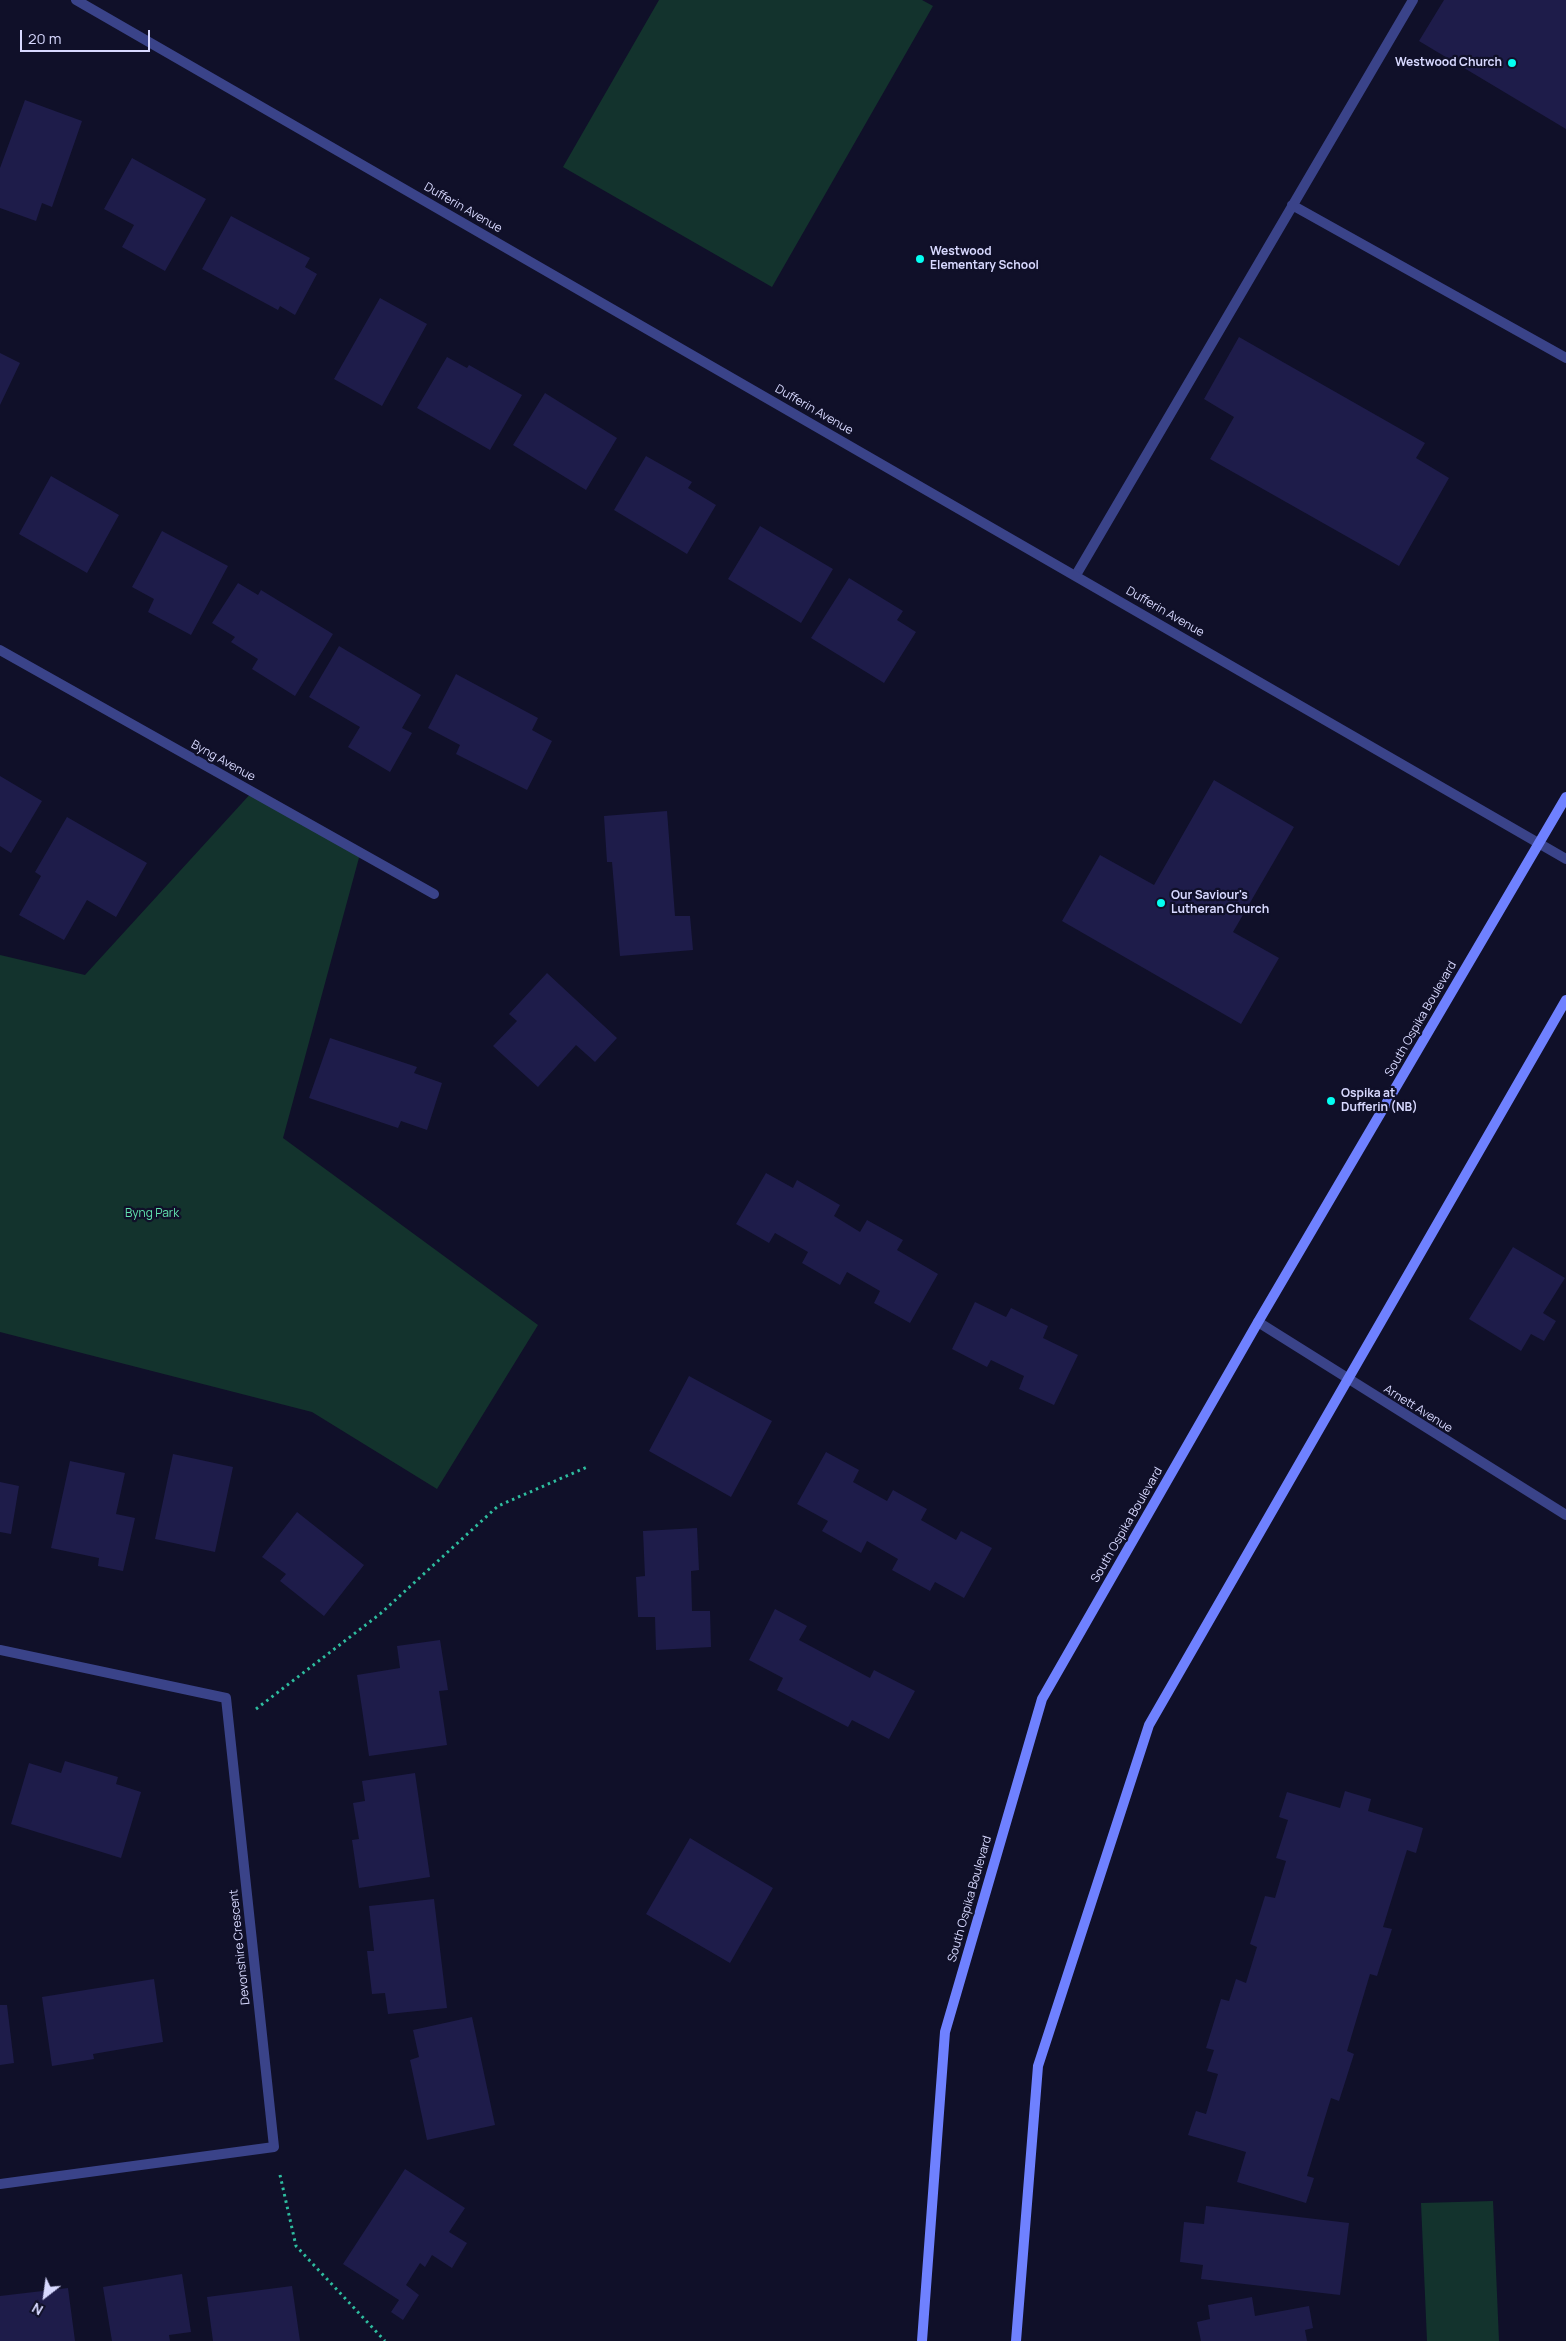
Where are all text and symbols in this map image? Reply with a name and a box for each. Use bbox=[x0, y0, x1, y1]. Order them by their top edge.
scale bar bbox=[22, 20, 152, 52]
text: 20 m bbox=[28, 28, 61, 49]
place label: Westwood Church bbox=[1395, 56, 1502, 70]
marker: Westwood Church bbox=[1506, 57, 1518, 69]
street label: Dufferin Avenue bbox=[421, 180, 505, 236]
place label: Westwood Elementary School bbox=[930, 245, 1039, 273]
marker: Westwood Elementary School bbox=[914, 253, 926, 265]
street label: Dufferin Avenue bbox=[772, 382, 856, 438]
street label: Dufferin Avenue bbox=[1123, 584, 1207, 640]
street label: Byng Avenue bbox=[188, 737, 258, 785]
place label: Our Saviour's Lutheran Church bbox=[1171, 889, 1269, 917]
marker: Our Saviour's Lutheran Church bbox=[1155, 897, 1167, 909]
street label: South Ospika Boulevard bbox=[1382, 959, 1460, 1079]
place label: Ospika at Dufferin (NB) bbox=[1341, 1087, 1418, 1115]
marker: Ospika at Dufferin (NB) bbox=[1325, 1095, 1337, 1107]
park label: Byng Park bbox=[125, 1207, 179, 1221]
street label: Arnett Avenue bbox=[1381, 1382, 1455, 1436]
street label: South Ospika Boulevard bbox=[1088, 1465, 1166, 1585]
street label: South Ospika Boulevard bbox=[945, 1834, 995, 1964]
street label: Devonshire Crescent bbox=[227, 1889, 253, 2005]
north arrow bbox=[20, 2271, 70, 2321]
text: N bbox=[28, 2299, 46, 2320]

